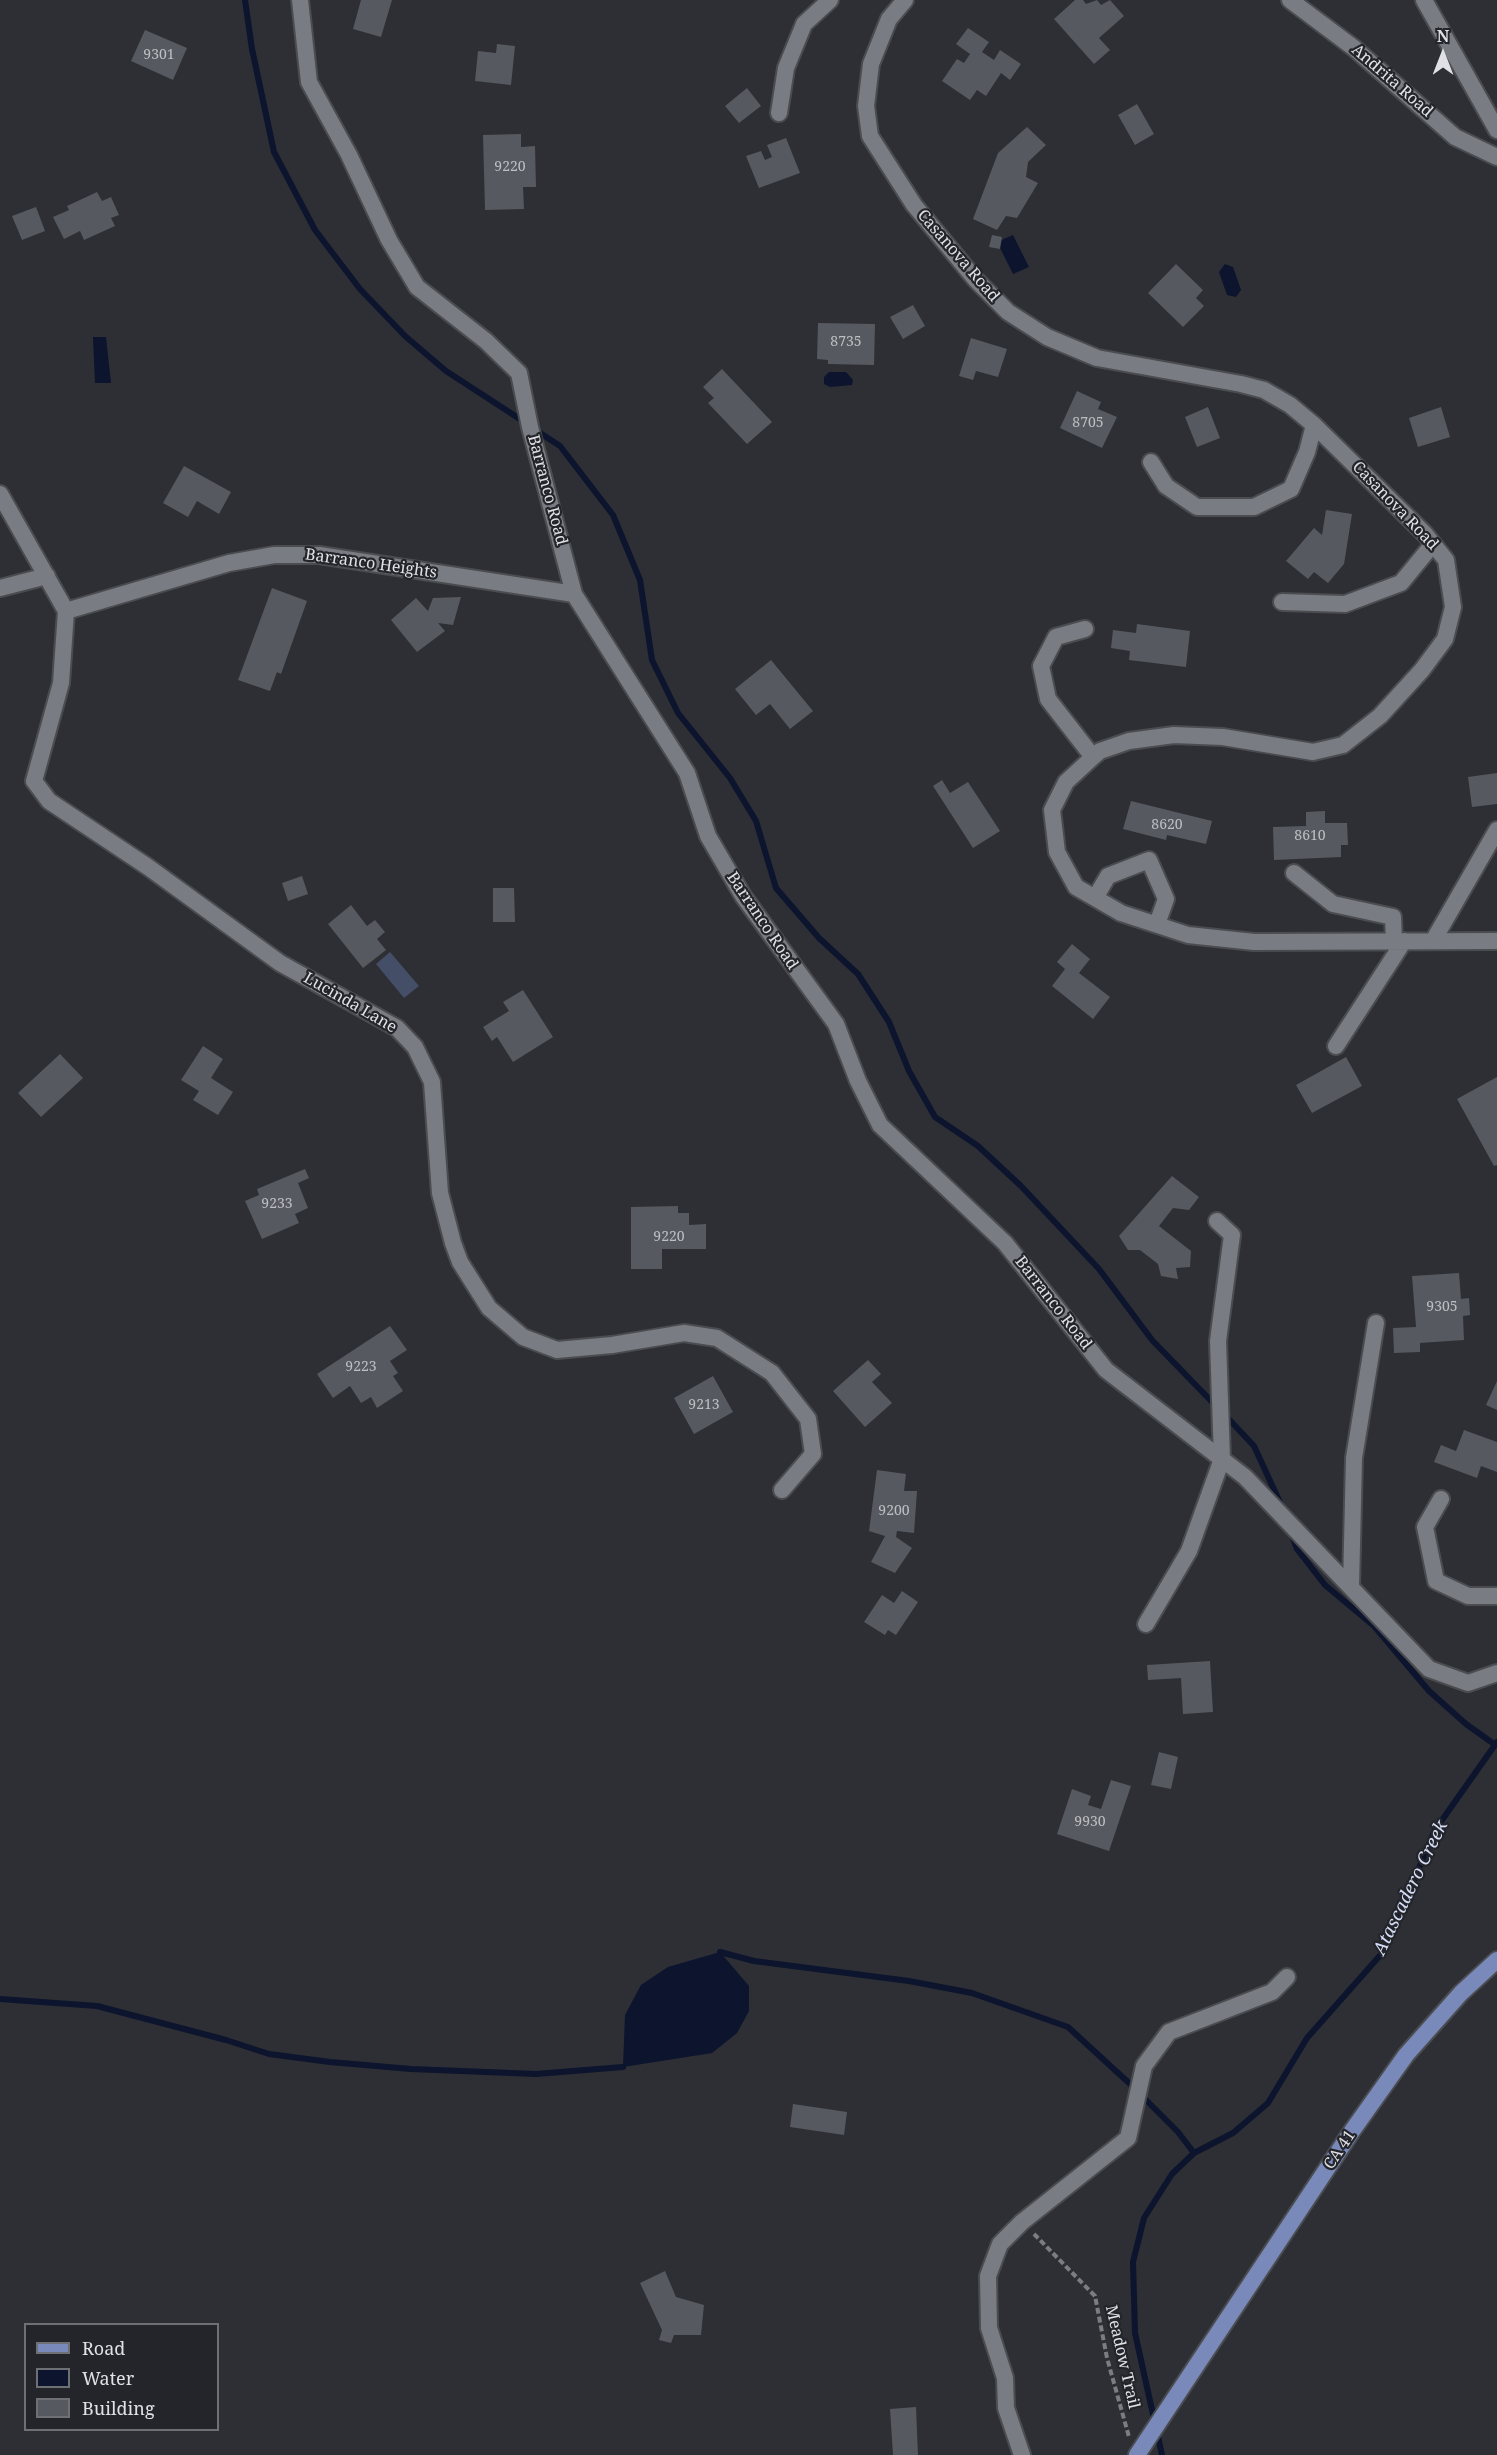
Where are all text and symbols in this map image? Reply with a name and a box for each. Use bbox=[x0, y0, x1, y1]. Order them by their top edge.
north arrow bbox=[1413, 24, 1473, 84]
text: N bbox=[1437, 25, 1449, 47]
street label: Andrita Road bbox=[1347, 40, 1437, 122]
house number: 9301 bbox=[143, 47, 175, 63]
house number: 9220 bbox=[494, 159, 526, 175]
street label: Casanova Road bbox=[913, 206, 1003, 306]
house number: 8735 bbox=[830, 334, 862, 350]
house number: 8705 bbox=[1072, 415, 1104, 431]
street label: Barranco Road bbox=[523, 433, 571, 547]
street label: Casanova Road bbox=[1348, 458, 1442, 554]
street label: Barranco Heights bbox=[304, 545, 438, 583]
house number: 8620 bbox=[1151, 817, 1183, 833]
house number: 8610 bbox=[1294, 828, 1326, 844]
street label: Barranco Road bbox=[722, 869, 802, 973]
street label: Lucinda Lane bbox=[300, 969, 400, 1037]
house number: 9233 bbox=[261, 1196, 293, 1212]
house number: 9220 bbox=[653, 1229, 685, 1245]
street label: Barranco Road bbox=[1011, 1252, 1095, 1354]
house number: 9305 bbox=[1426, 1299, 1458, 1315]
house number: 9223 bbox=[345, 1359, 377, 1375]
house number: 9213 bbox=[688, 1397, 720, 1413]
house number: 9200 bbox=[878, 1503, 910, 1519]
house number: 9930 bbox=[1074, 1814, 1106, 1830]
water label: Atascadero Creek bbox=[1369, 1817, 1453, 1959]
street label: CA 41 bbox=[1320, 2127, 1360, 2173]
street label: Meadow Trail bbox=[1101, 2303, 1143, 2411]
legend bbox=[24, 2323, 219, 2431]
text: Road bbox=[82, 2336, 125, 2360]
text: Water bbox=[82, 2366, 134, 2390]
text: Building bbox=[82, 2396, 155, 2420]

